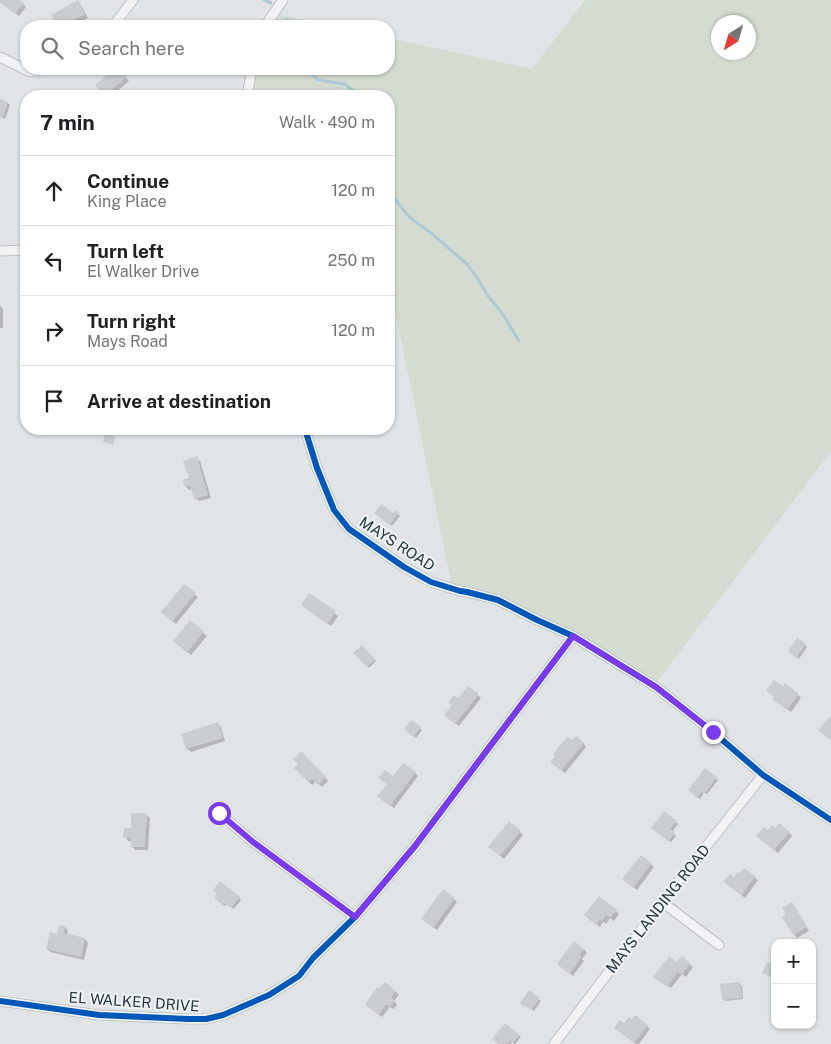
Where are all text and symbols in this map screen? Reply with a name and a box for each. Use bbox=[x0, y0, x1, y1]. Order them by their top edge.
north arrow bbox=[711, 15, 756, 60]
search box bbox=[20, 20, 395, 75]
icon: search bbox=[38, 34, 66, 62]
text: Search here bbox=[78, 37, 185, 59]
text: 7 min bbox=[40, 110, 95, 135]
text: Walk · 490 m bbox=[279, 113, 375, 132]
text: Continue bbox=[87, 170, 169, 192]
icon: ahead bbox=[40, 177, 68, 205]
text: 120 m bbox=[331, 181, 375, 200]
text: King Place bbox=[87, 192, 167, 211]
text: Turn left bbox=[87, 240, 164, 262]
icon: left bbox=[40, 247, 68, 275]
text: 250 m bbox=[328, 251, 375, 270]
text: El Walker Drive bbox=[87, 262, 199, 281]
text: Turn right bbox=[87, 310, 176, 332]
icon: right bbox=[40, 317, 68, 345]
text: 120 m bbox=[331, 321, 375, 340]
text: Mays Road bbox=[87, 332, 168, 351]
icon: arrive bbox=[40, 387, 68, 415]
text: Arrive at destination bbox=[87, 390, 271, 412]
street label: MAYS ROAD bbox=[356, 513, 438, 574]
route end bbox=[702, 721, 725, 744]
route start bbox=[208, 802, 231, 825]
street label: MAYS LANDING ROAD bbox=[602, 841, 713, 976]
map controls bbox=[771, 939, 816, 1029]
button: + bbox=[771, 939, 816, 984]
button: − bbox=[771, 984, 816, 1029]
street label: EL WALKER DRIVE bbox=[68, 988, 200, 1015]

